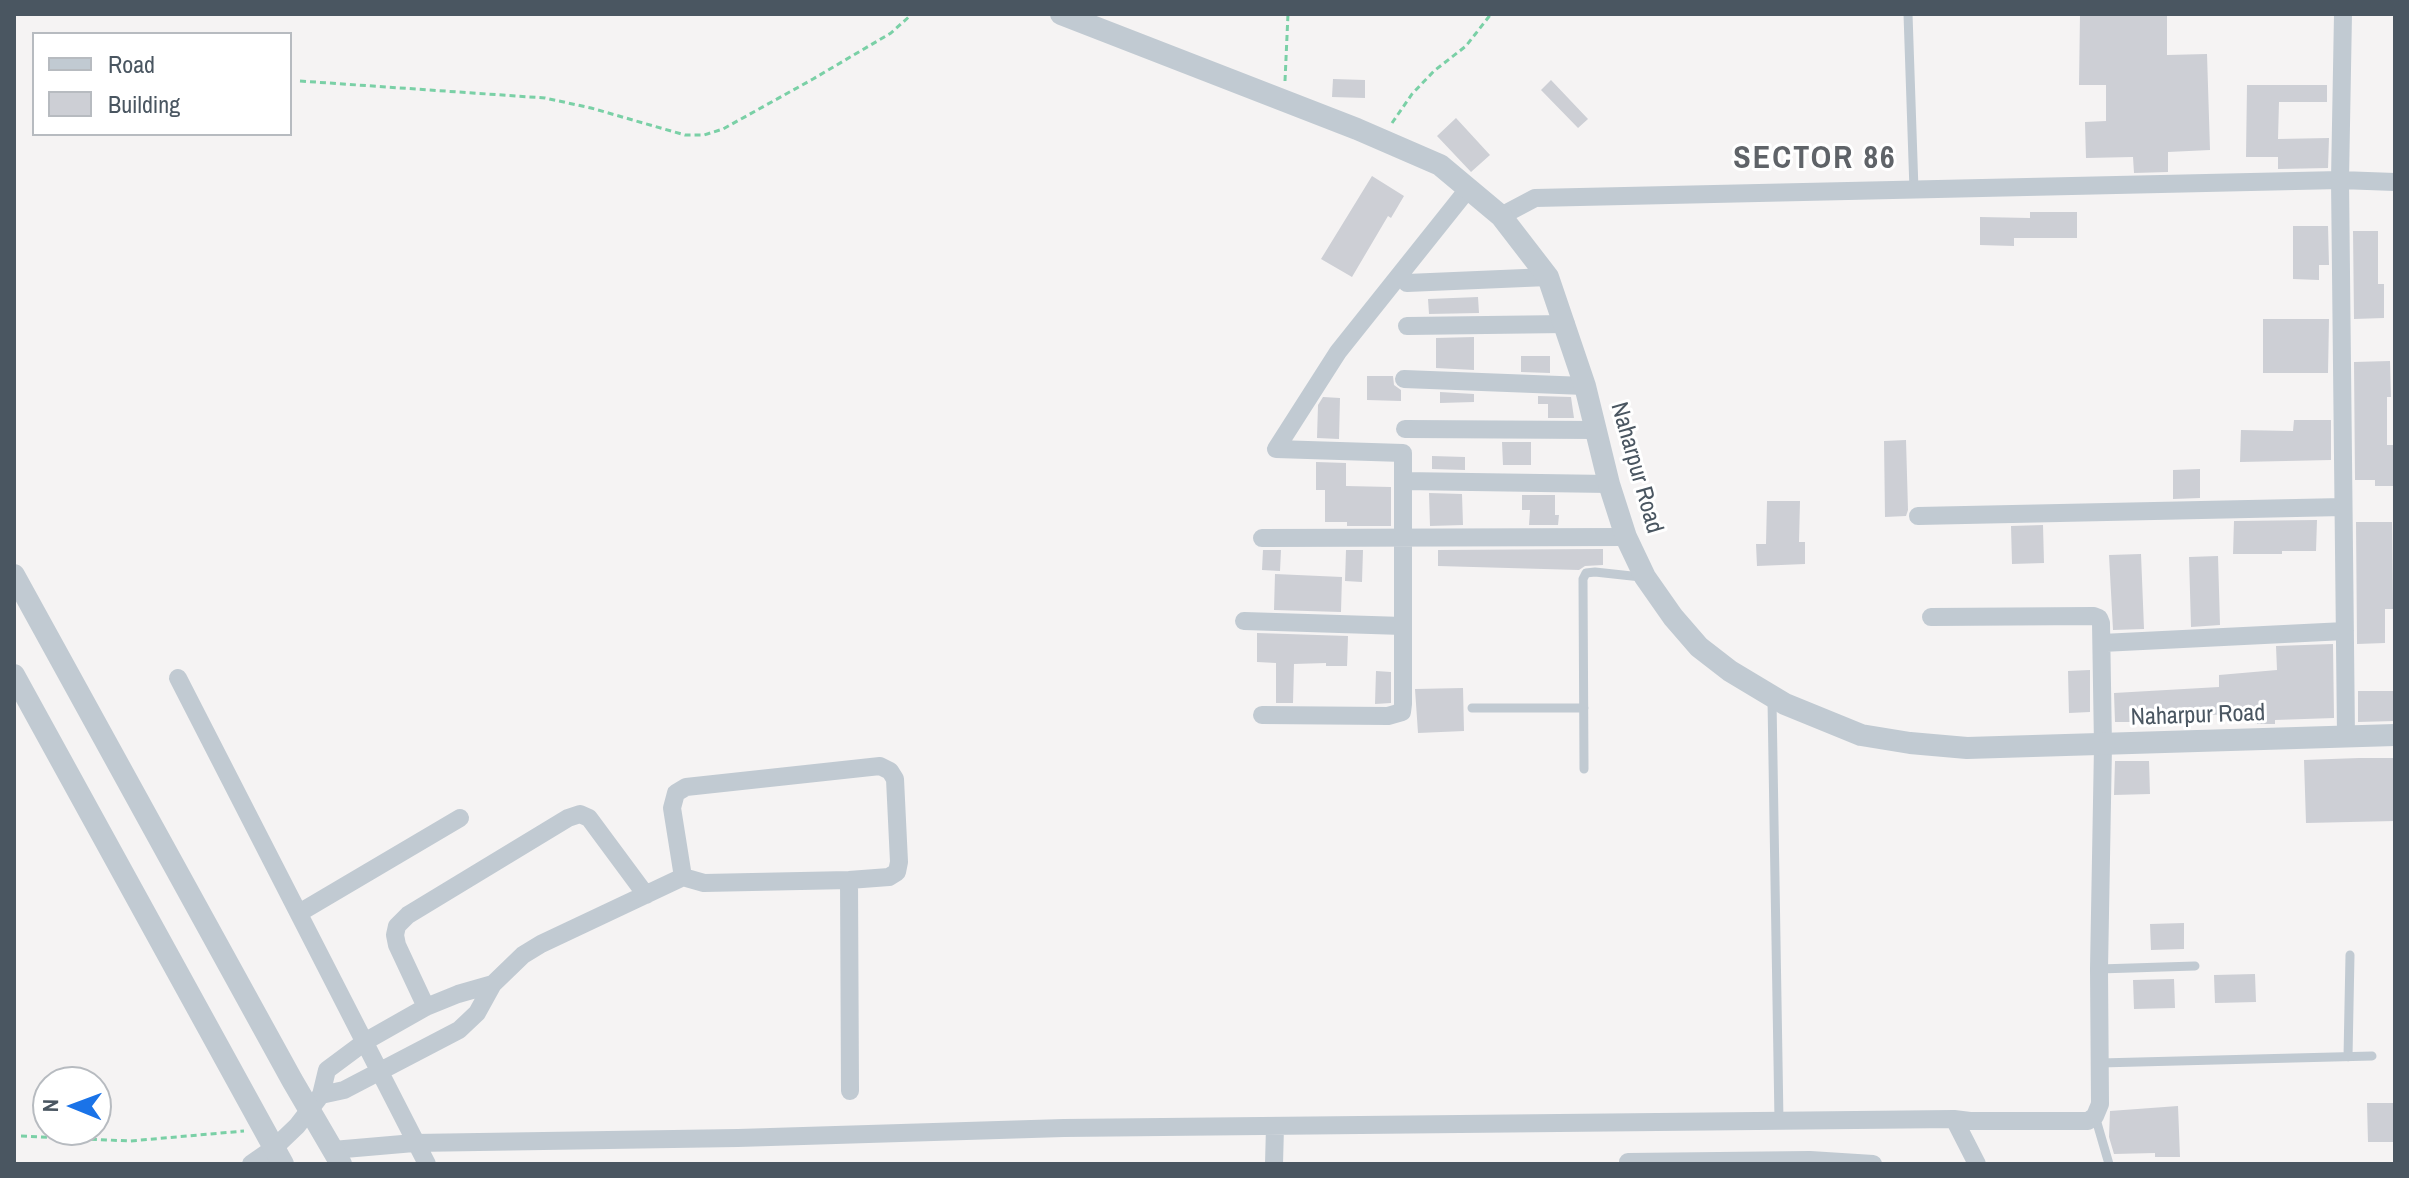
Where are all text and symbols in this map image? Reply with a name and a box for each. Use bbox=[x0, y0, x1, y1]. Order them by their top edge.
legend bbox=[32, 32, 292, 136]
text: Road bbox=[108, 48, 155, 80]
text: Building bbox=[108, 88, 180, 120]
district label: SECTOR 86 bbox=[1733, 140, 1897, 178]
street label: Naharpur Road bbox=[1604, 399, 1668, 537]
street label: Naharpur Road bbox=[2130, 699, 2266, 733]
north arrow bbox=[32, 1066, 112, 1146]
text: N bbox=[35, 1099, 65, 1112]

